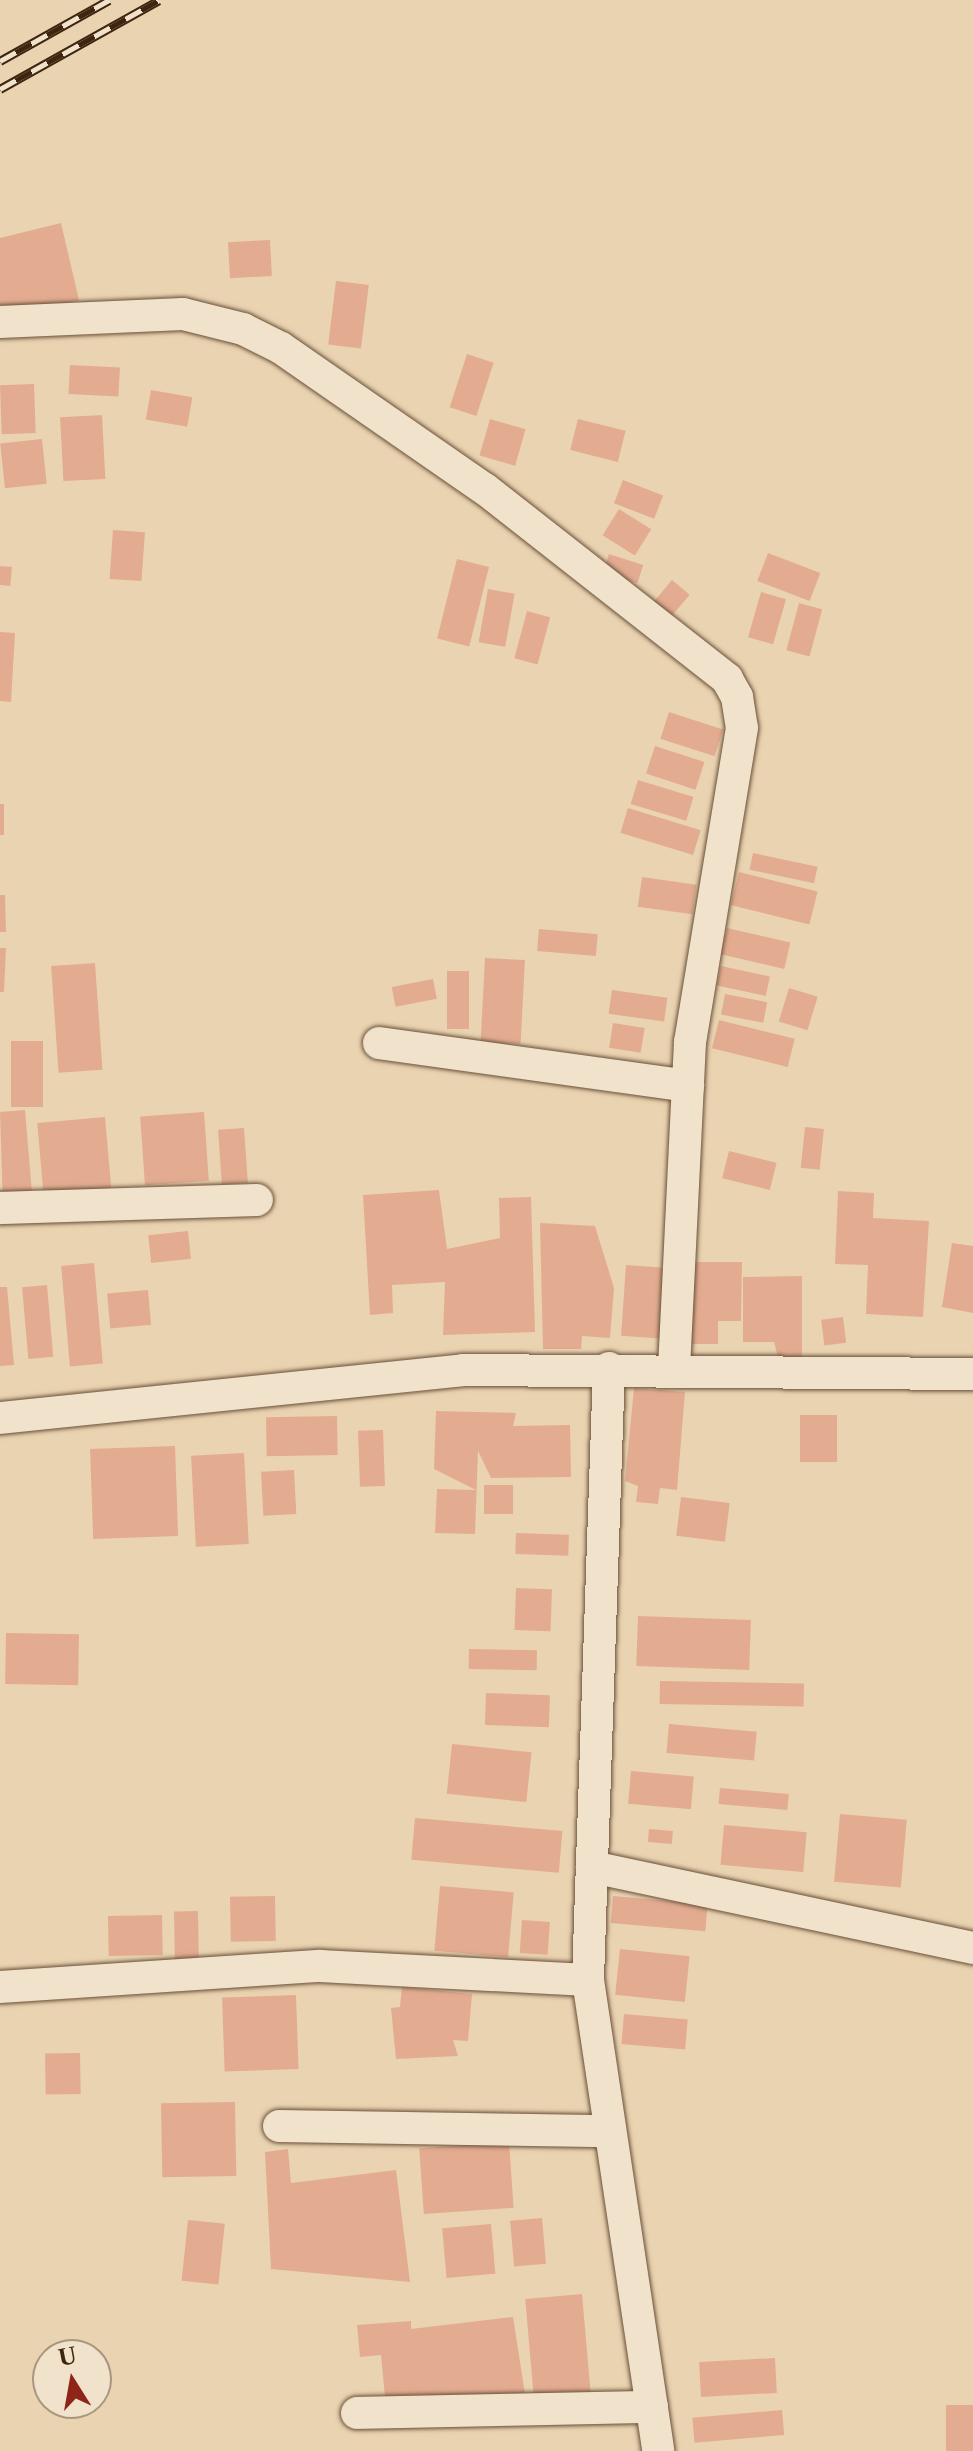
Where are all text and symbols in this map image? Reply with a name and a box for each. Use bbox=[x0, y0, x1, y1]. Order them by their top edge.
north arrow bbox=[32, 2339, 112, 2419]
text: U bbox=[56, 2342, 79, 2372]

